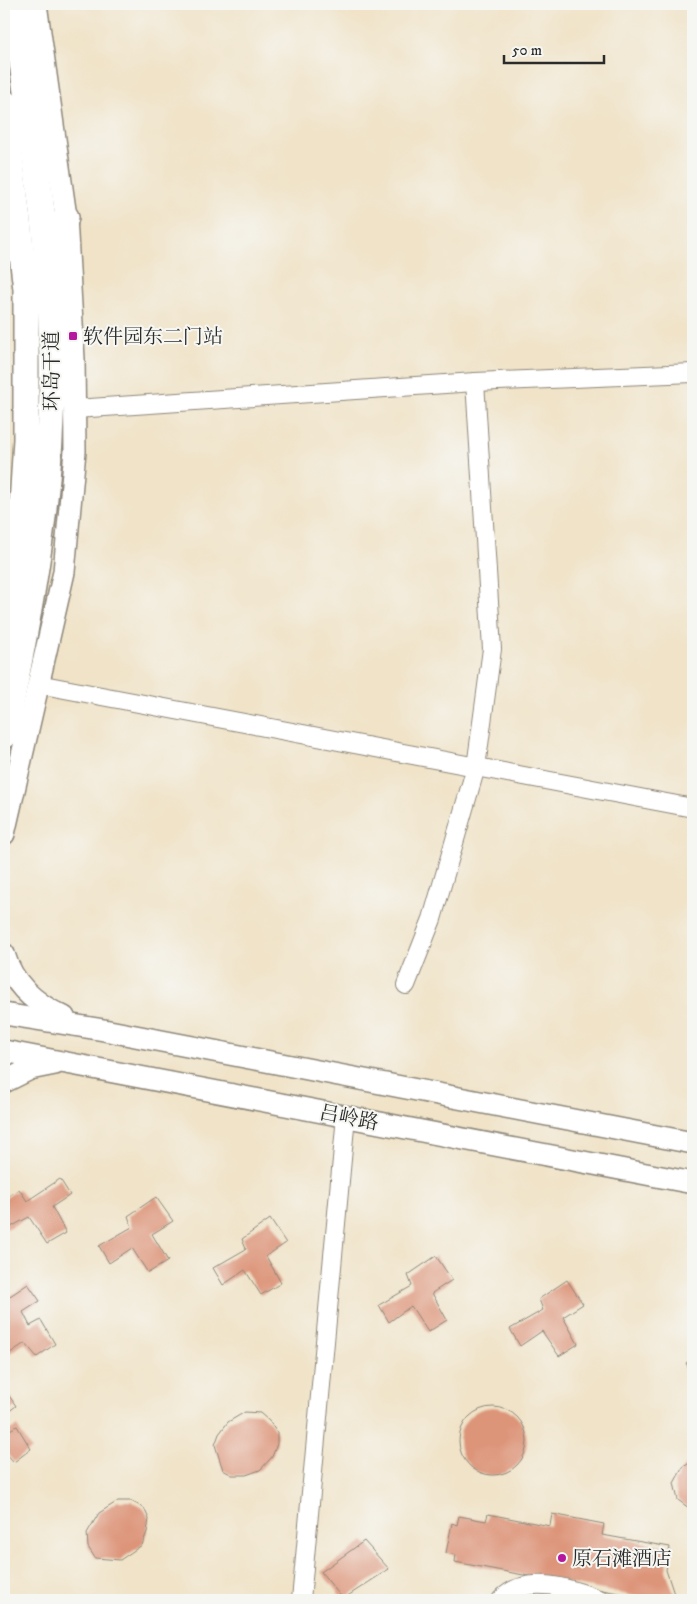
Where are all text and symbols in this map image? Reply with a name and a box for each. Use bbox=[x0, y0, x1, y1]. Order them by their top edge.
scale bar bbox=[504, 32, 604, 64]
text: 50 m bbox=[512, 41, 542, 60]
place label: 软件园东二门站 bbox=[83, 325, 223, 350]
marker: 软件园东二门站 bbox=[67, 330, 79, 342]
street label: 环岛干道 bbox=[40, 331, 65, 411]
street label: 吕岭路 bbox=[317, 1100, 381, 1136]
place label: 原石滩酒店 bbox=[572, 1547, 672, 1572]
marker: 原石滩酒店 bbox=[556, 1552, 568, 1564]

